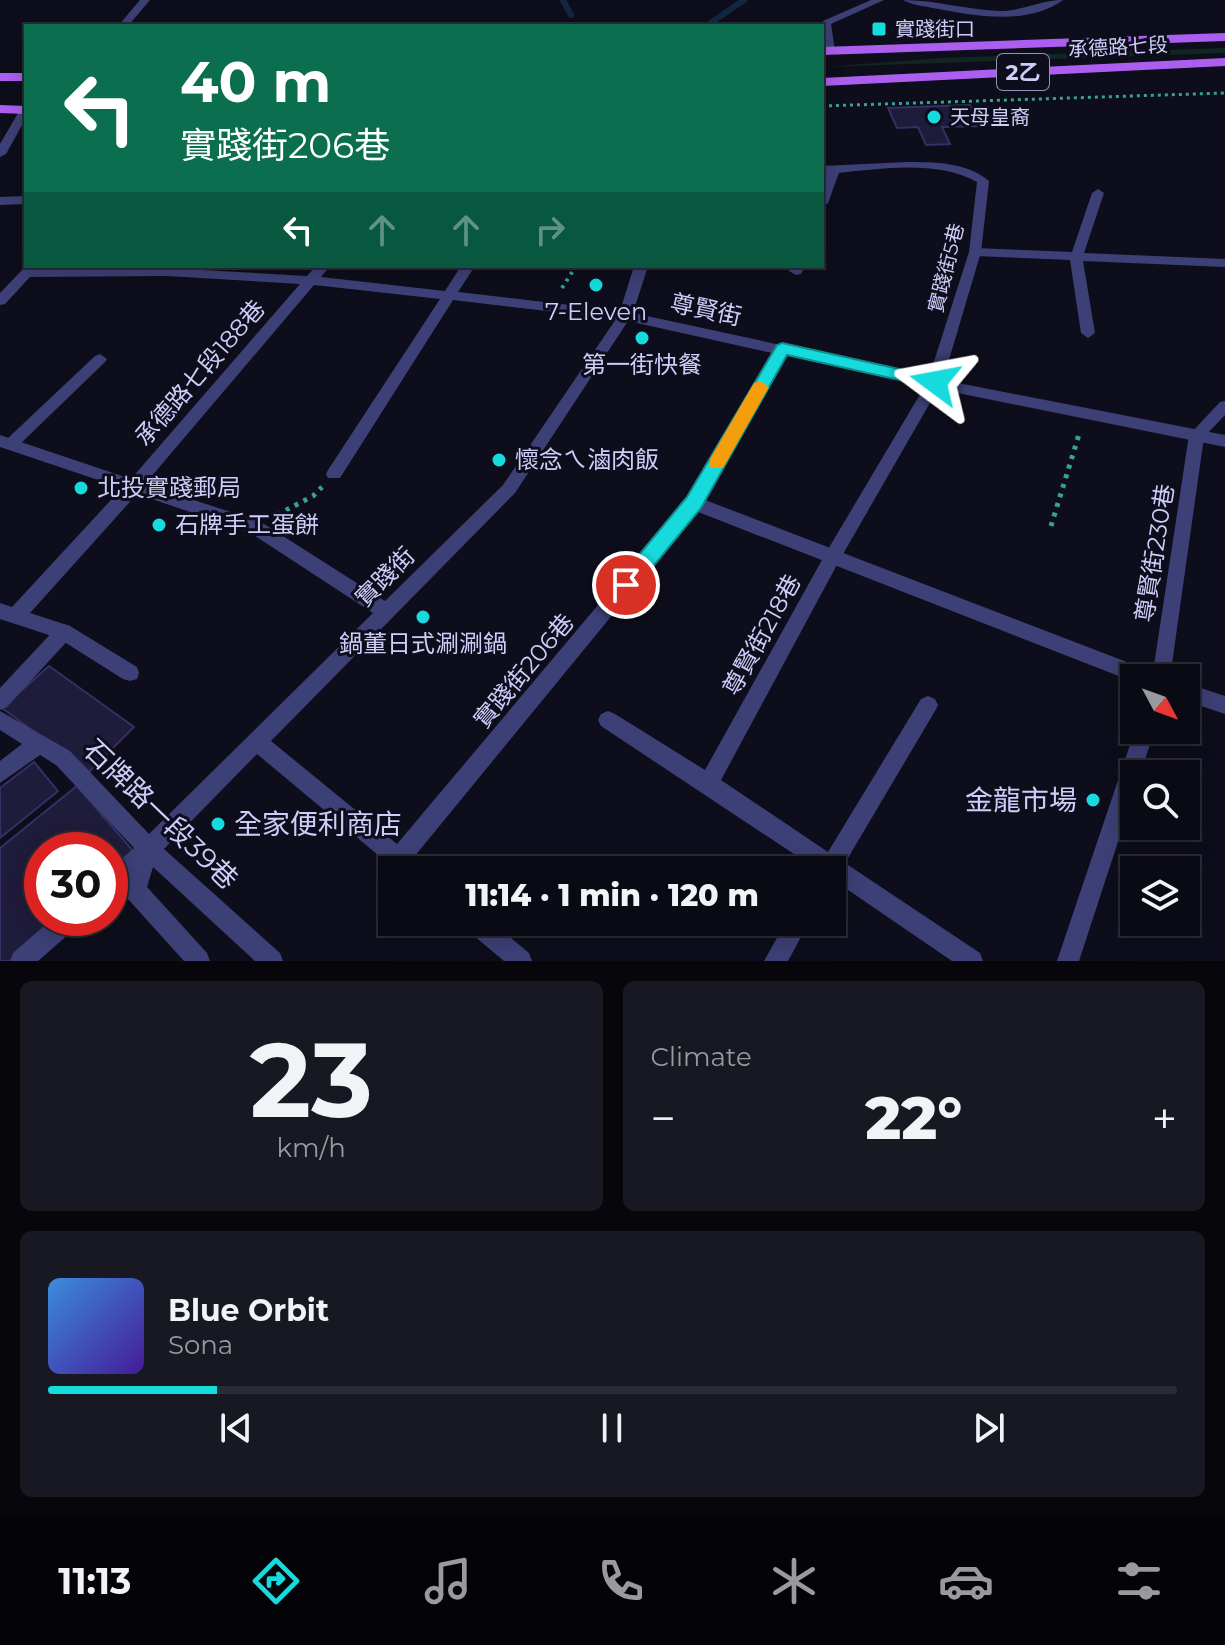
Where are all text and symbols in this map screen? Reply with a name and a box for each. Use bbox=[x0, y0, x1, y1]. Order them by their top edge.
place label: 實踐街口 bbox=[895, 17, 975, 41]
marker: 實踐街口 bbox=[870, 20, 888, 38]
street label: 承德路七段 bbox=[1067, 32, 1169, 62]
text: 40 m bbox=[180, 48, 331, 116]
road number: 2乙 bbox=[997, 54, 1049, 90]
icon: left bbox=[48, 56, 152, 160]
place label: 天母皇裔 bbox=[950, 105, 1030, 129]
marker: 天母皇裔 bbox=[925, 108, 943, 126]
text: 實踐街206巷 bbox=[180, 123, 390, 167]
icon: left bbox=[276, 208, 320, 252]
icon: ahead bbox=[360, 208, 404, 252]
icon: ahead bbox=[444, 208, 488, 252]
icon: right bbox=[528, 208, 572, 252]
street label: 實踐街5巷 bbox=[923, 221, 969, 315]
marker: 7-Eleven bbox=[587, 276, 605, 294]
street label: 尊賢街 bbox=[668, 288, 744, 331]
street label: 承德路七段188巷 bbox=[129, 294, 271, 451]
place label: 7-Eleven bbox=[545, 297, 647, 326]
marker: 第一街快餐 bbox=[633, 329, 651, 347]
position arrow bbox=[893, 340, 977, 424]
place label: 第一街快餐 bbox=[582, 350, 702, 379]
place label: 懷念ㄟ滷肉飯 bbox=[515, 445, 659, 474]
marker: 懷念ㄟ滷肉飯 bbox=[490, 451, 508, 469]
place label: 北投實踐郵局 bbox=[97, 473, 241, 502]
marker: 北投實踐郵局 bbox=[72, 479, 90, 497]
street label: 尊賢街230巷 bbox=[1129, 482, 1180, 624]
place label: 石牌手工蛋餅 bbox=[175, 510, 319, 539]
marker: 石牌手工蛋餅 bbox=[150, 516, 168, 534]
street label: 實踐街 bbox=[349, 541, 420, 612]
pin bbox=[592, 551, 660, 619]
icon: arrive bbox=[604, 563, 648, 607]
street label: 尊賢街218巷 bbox=[716, 569, 807, 700]
marker: 鍋董日式涮涮鍋 bbox=[414, 608, 432, 626]
street label: 實踐街206巷 bbox=[467, 608, 580, 734]
place label: 鍋董日式涮涮鍋 bbox=[339, 629, 507, 658]
north arrow bbox=[1120, 664, 1200, 744]
map controls bbox=[1120, 664, 1200, 936]
street label: 石牌路一段39巷 bbox=[77, 732, 245, 896]
button: search bbox=[1120, 760, 1200, 840]
place label: 金龍市場 bbox=[965, 783, 1077, 817]
marker: 金龍市場 bbox=[1084, 791, 1102, 809]
place label: 全家便利商店 bbox=[234, 807, 402, 841]
marker: 全家便利商店 bbox=[209, 815, 227, 833]
speed limit sign: 30 bbox=[24, 832, 128, 936]
button: layers bbox=[1120, 856, 1200, 936]
text: 11:14 · 1 min · 120 m bbox=[465, 877, 759, 914]
text: 23 bbox=[250, 1016, 373, 1143]
text: Climate bbox=[651, 1041, 752, 1073]
text: 22° bbox=[865, 1081, 962, 1154]
text: − bbox=[651, 1091, 676, 1145]
text: + bbox=[1152, 1091, 1177, 1145]
text: km/h bbox=[277, 1132, 346, 1164]
text: Blue Orbit bbox=[168, 1292, 329, 1329]
text: Sona bbox=[168, 1329, 233, 1361]
icon: previous bbox=[214, 1406, 258, 1450]
icon: pause bbox=[590, 1406, 634, 1450]
icon: next bbox=[967, 1406, 1011, 1450]
icon: directions bbox=[248, 1553, 304, 1609]
icon: music bbox=[420, 1553, 476, 1609]
icon: phone bbox=[593, 1553, 649, 1609]
icon: climate bbox=[766, 1553, 822, 1609]
icon: car bbox=[938, 1553, 994, 1609]
icon: filters bbox=[1111, 1553, 1167, 1609]
text: 11:13 bbox=[58, 1559, 131, 1603]

